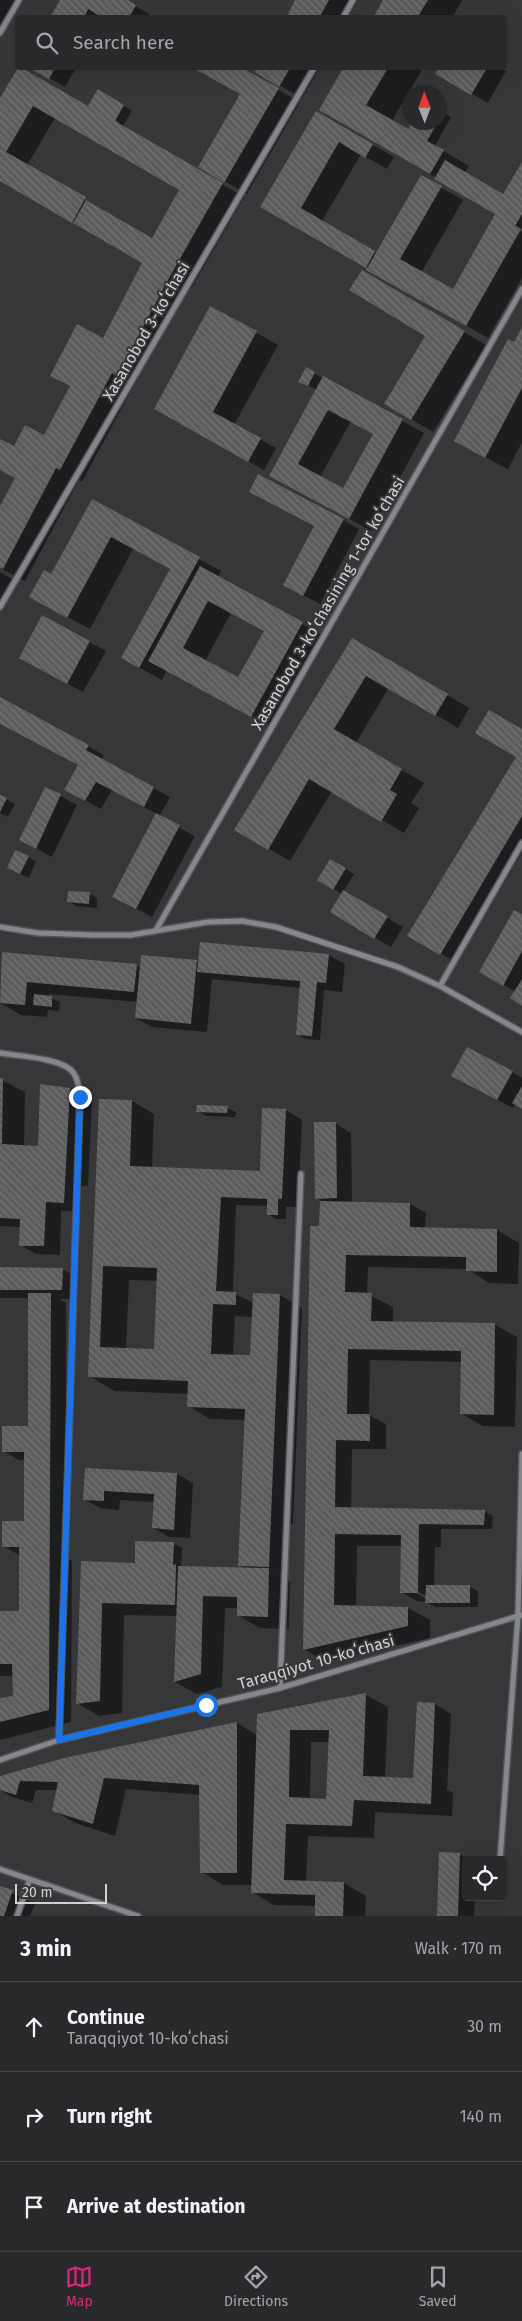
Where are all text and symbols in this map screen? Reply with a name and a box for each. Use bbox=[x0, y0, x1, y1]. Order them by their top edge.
search box bbox=[15, 15, 507, 70]
icon: search bbox=[33, 29, 61, 57]
text: Search here bbox=[73, 31, 174, 54]
north arrow bbox=[402, 85, 447, 130]
street label: Xasanobod 3-koʻchasi bbox=[98, 258, 194, 404]
street label: Xasanobod 3-koʻchasining 1-tor koʻchasi bbox=[247, 473, 409, 733]
route end bbox=[69, 1086, 92, 1109]
street label: Taraqqiyot 10-koʻchasi bbox=[236, 1631, 396, 1693]
route start bbox=[195, 1694, 218, 1717]
map controls bbox=[462, 1856, 507, 1901]
button: locate bbox=[462, 1856, 507, 1901]
scale bar bbox=[15, 1881, 108, 1904]
text: 20 m bbox=[22, 1884, 52, 1901]
text: 3 min bbox=[20, 1936, 72, 1962]
text: Walk · 170 m bbox=[415, 1939, 502, 1958]
text: Continue bbox=[67, 2006, 145, 2029]
icon: ahead bbox=[20, 2013, 48, 2041]
text: 30 m bbox=[467, 2017, 502, 2036]
text: Taraqqiyot 10-koʻchasi bbox=[67, 2029, 229, 2048]
icon: right bbox=[20, 2103, 48, 2131]
text: Turn right bbox=[67, 2105, 152, 2128]
text: 140 m bbox=[460, 2107, 502, 2126]
icon: arrive bbox=[20, 2193, 48, 2221]
text: Arrive at destination bbox=[67, 2195, 246, 2218]
tab: Map bbox=[65, 2263, 93, 2310]
tab: Directions bbox=[224, 2263, 288, 2310]
tab: Saved bbox=[419, 2263, 457, 2310]

